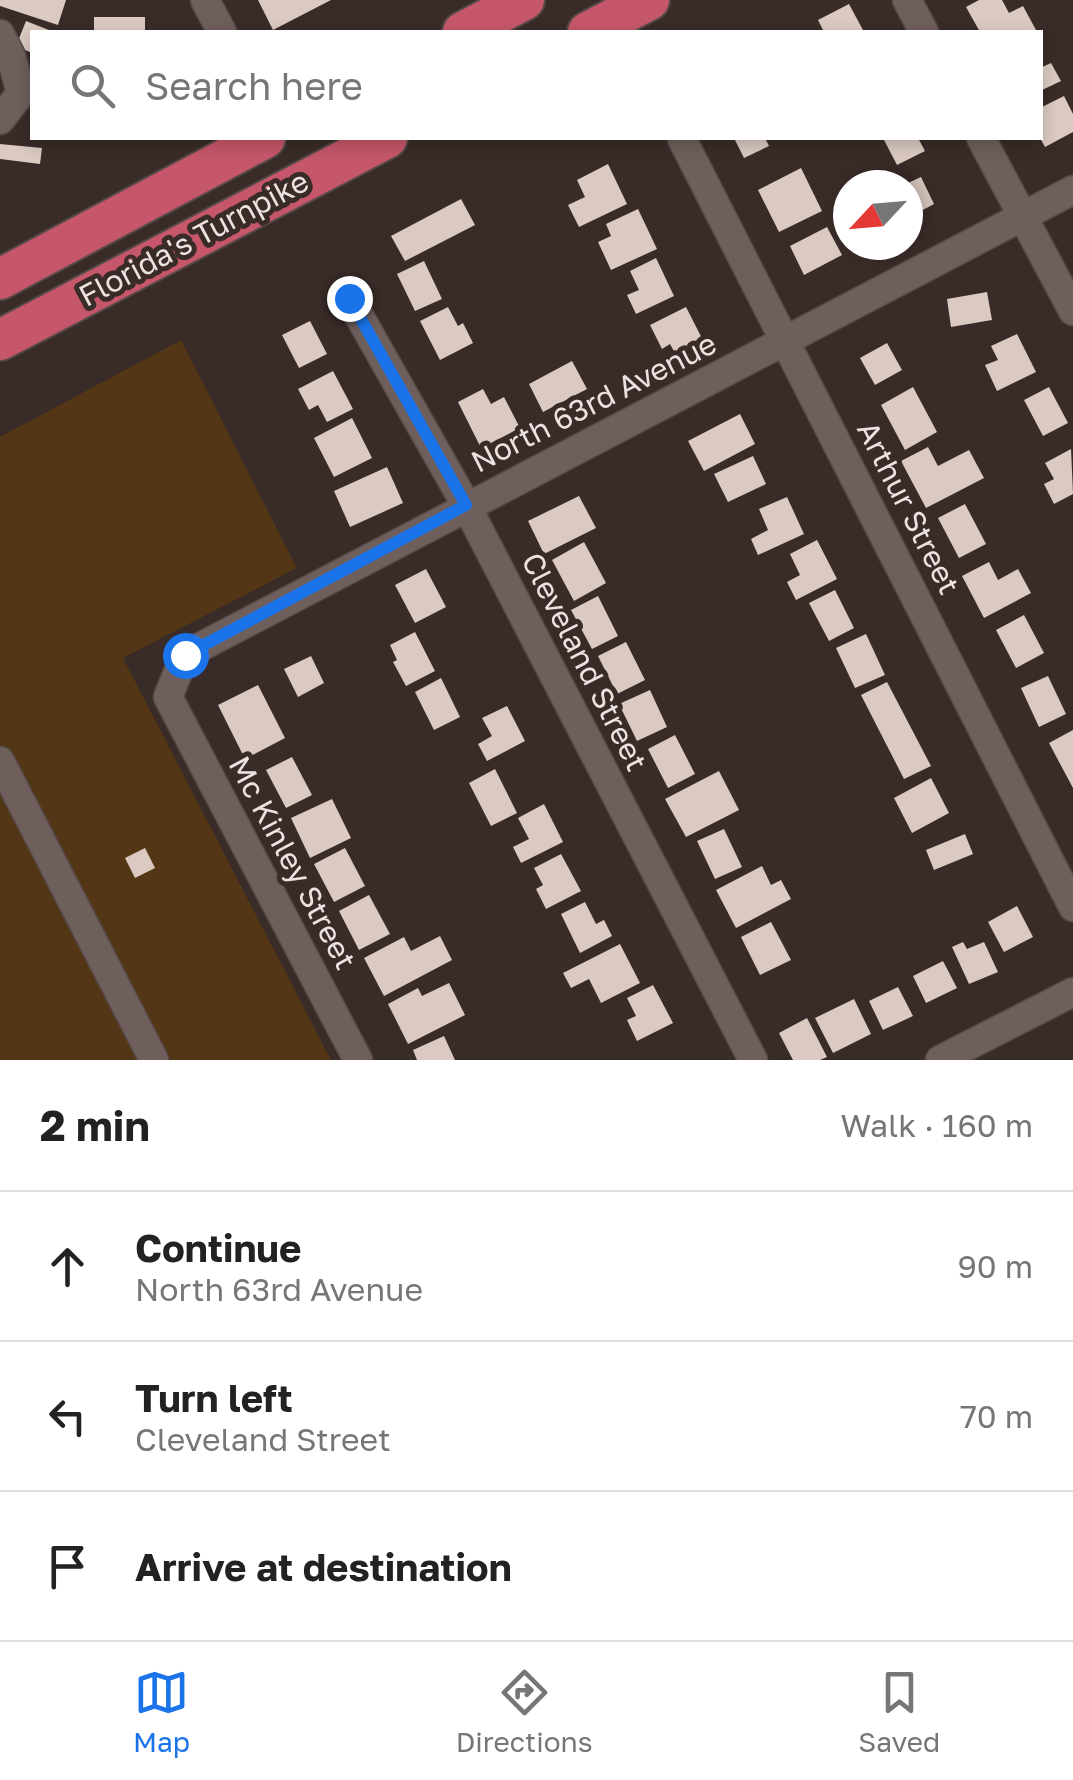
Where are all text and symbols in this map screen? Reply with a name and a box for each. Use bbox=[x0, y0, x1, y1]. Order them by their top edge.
search box bbox=[30, 30, 1043, 140]
icon: search bbox=[65, 58, 120, 113]
text: Search here bbox=[145, 63, 363, 108]
street label: Florida's Turnpike bbox=[73, 162, 314, 314]
north arrow bbox=[833, 170, 923, 260]
route end bbox=[327, 276, 373, 322]
street label: North 63rd Avenue bbox=[465, 325, 722, 479]
street label: Arthur Street bbox=[850, 415, 968, 600]
street label: Cleveland Street bbox=[514, 547, 655, 777]
route start bbox=[163, 633, 209, 679]
street label: Mc Kinley Street bbox=[222, 750, 364, 975]
text: 2 min bbox=[40, 1100, 150, 1150]
text: Walk · 160 m bbox=[841, 1106, 1033, 1144]
text: Continue bbox=[135, 1225, 301, 1270]
icon: ahead bbox=[40, 1239, 95, 1294]
text: 90 m bbox=[957, 1247, 1033, 1285]
text: North 63rd Avenue bbox=[135, 1270, 423, 1308]
text: Turn left bbox=[135, 1375, 293, 1420]
icon: left bbox=[40, 1389, 95, 1444]
text: 70 m bbox=[960, 1397, 1033, 1435]
text: Cleveland Street bbox=[135, 1420, 391, 1458]
icon: arrive bbox=[40, 1539, 95, 1594]
text: Arrive at destination bbox=[135, 1544, 512, 1589]
tab: Map bbox=[133, 1665, 190, 1758]
tab: Directions bbox=[456, 1665, 593, 1758]
tab: Saved bbox=[858, 1665, 940, 1758]

